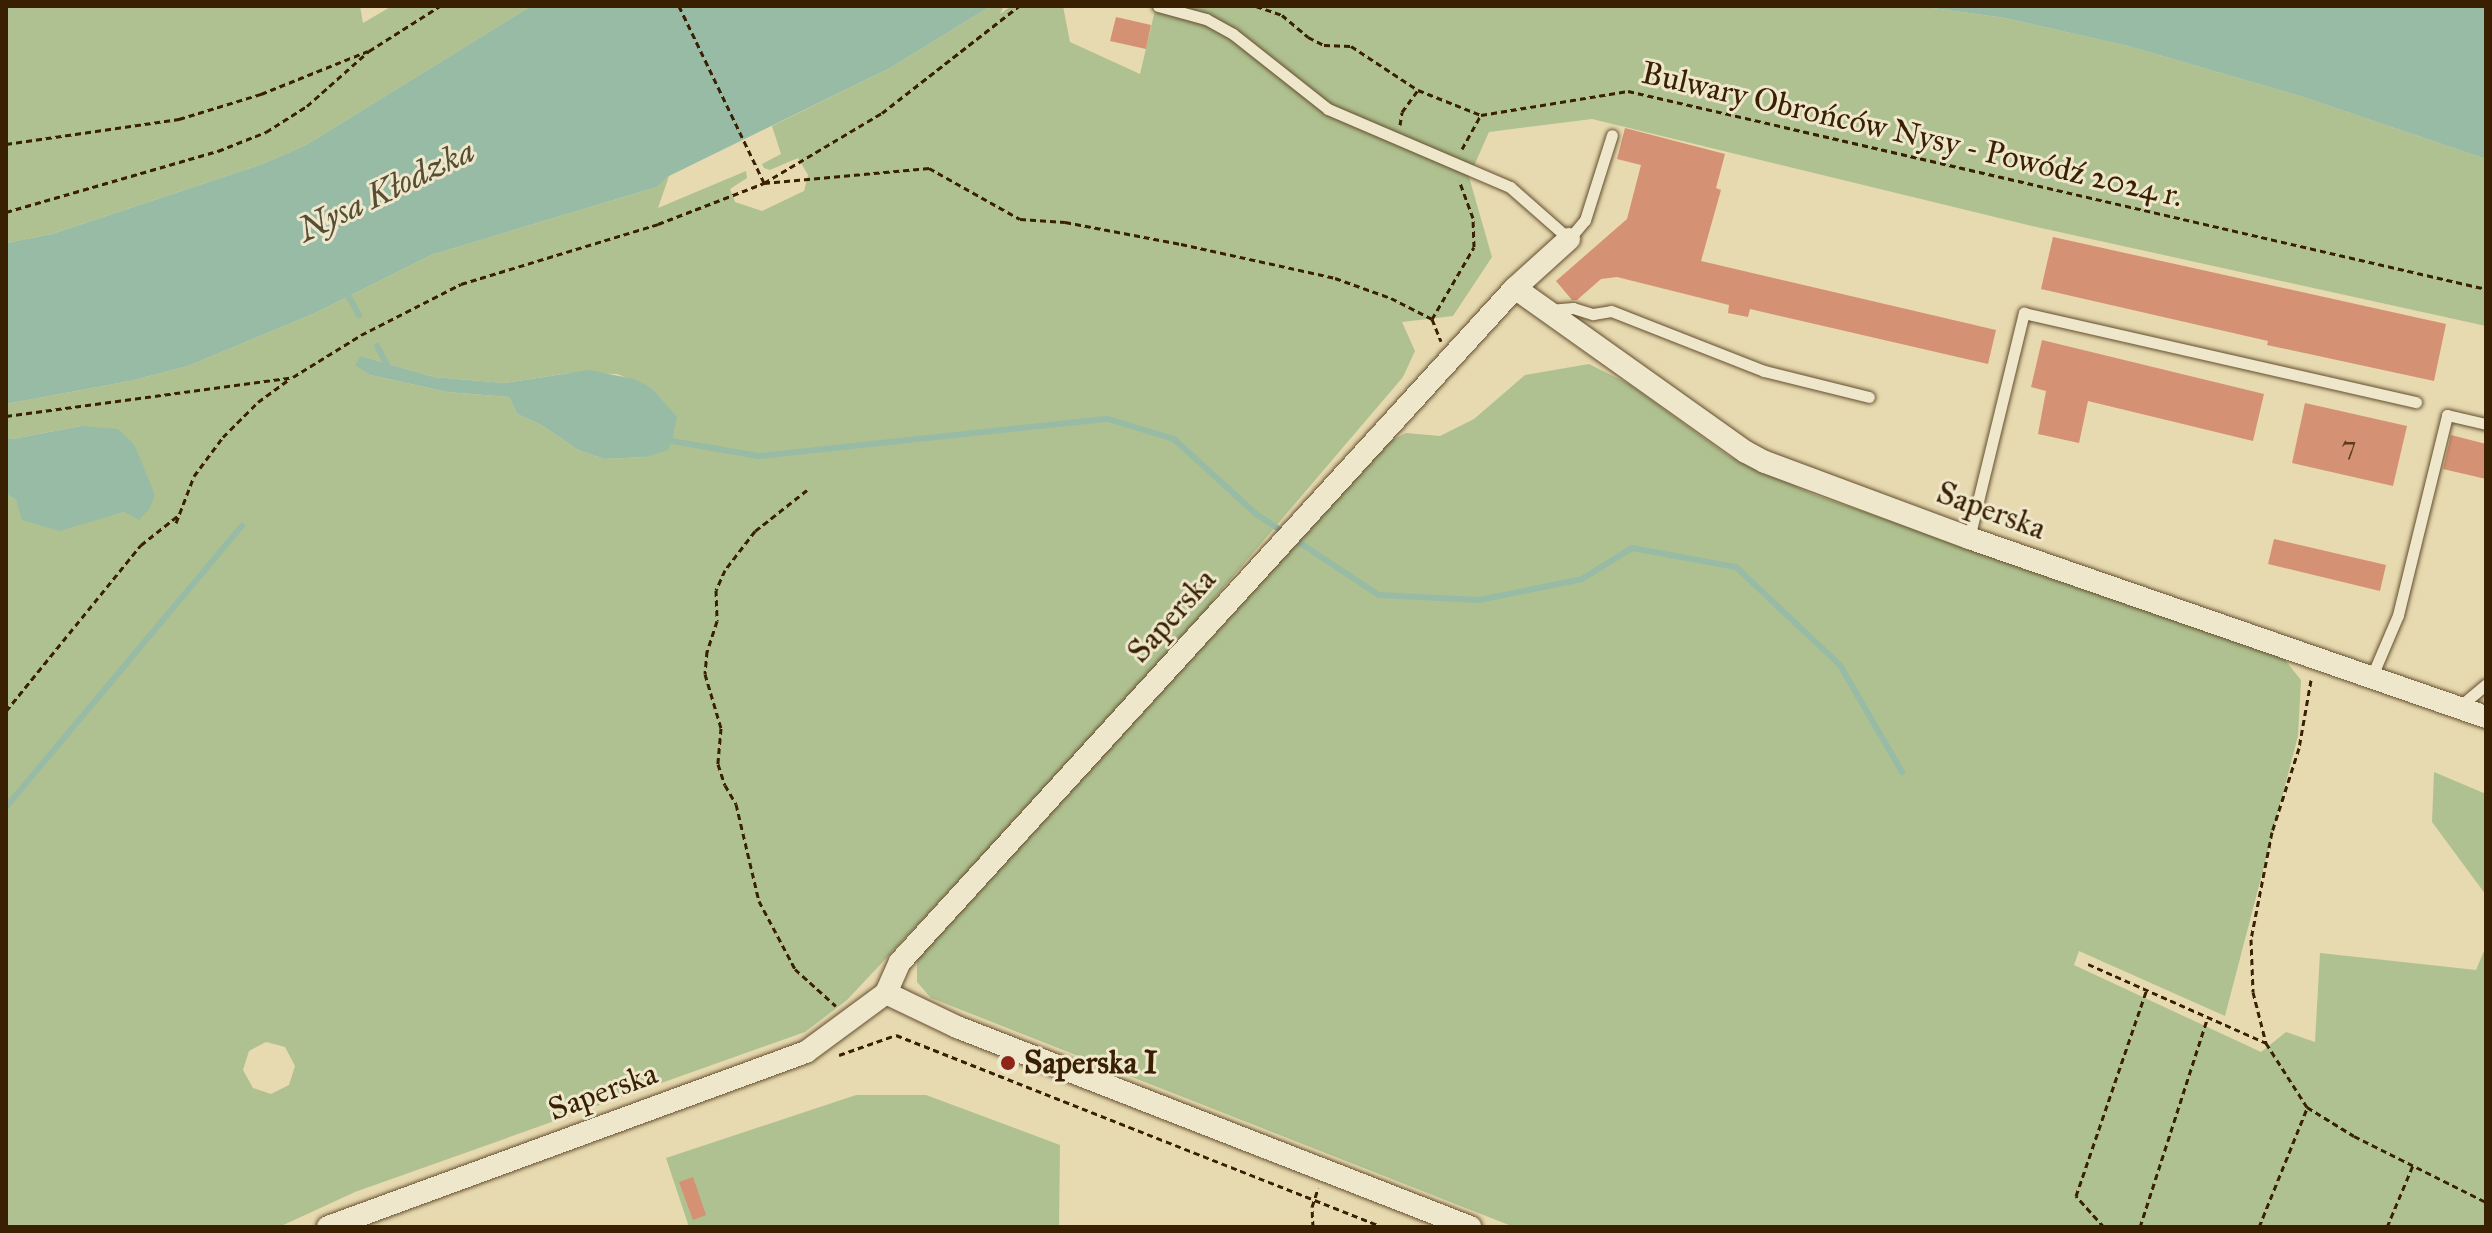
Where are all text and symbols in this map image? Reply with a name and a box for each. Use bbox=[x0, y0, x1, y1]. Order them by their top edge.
street label: Bulwary Obrońców Nysy - Powódź 2024 r. bbox=[1638, 54, 2186, 216]
water label: Nysa Kłodzka bbox=[291, 130, 481, 250]
house number: 7 bbox=[2342, 429, 2356, 463]
street label: Saperska bbox=[1931, 474, 2051, 548]
street label: Saperska bbox=[1120, 561, 1224, 671]
place label: Saperska I bbox=[1024, 1044, 1158, 1082]
marker: Saperska I bbox=[999, 1054, 1017, 1072]
street label: Saperska bbox=[543, 1055, 663, 1129]

